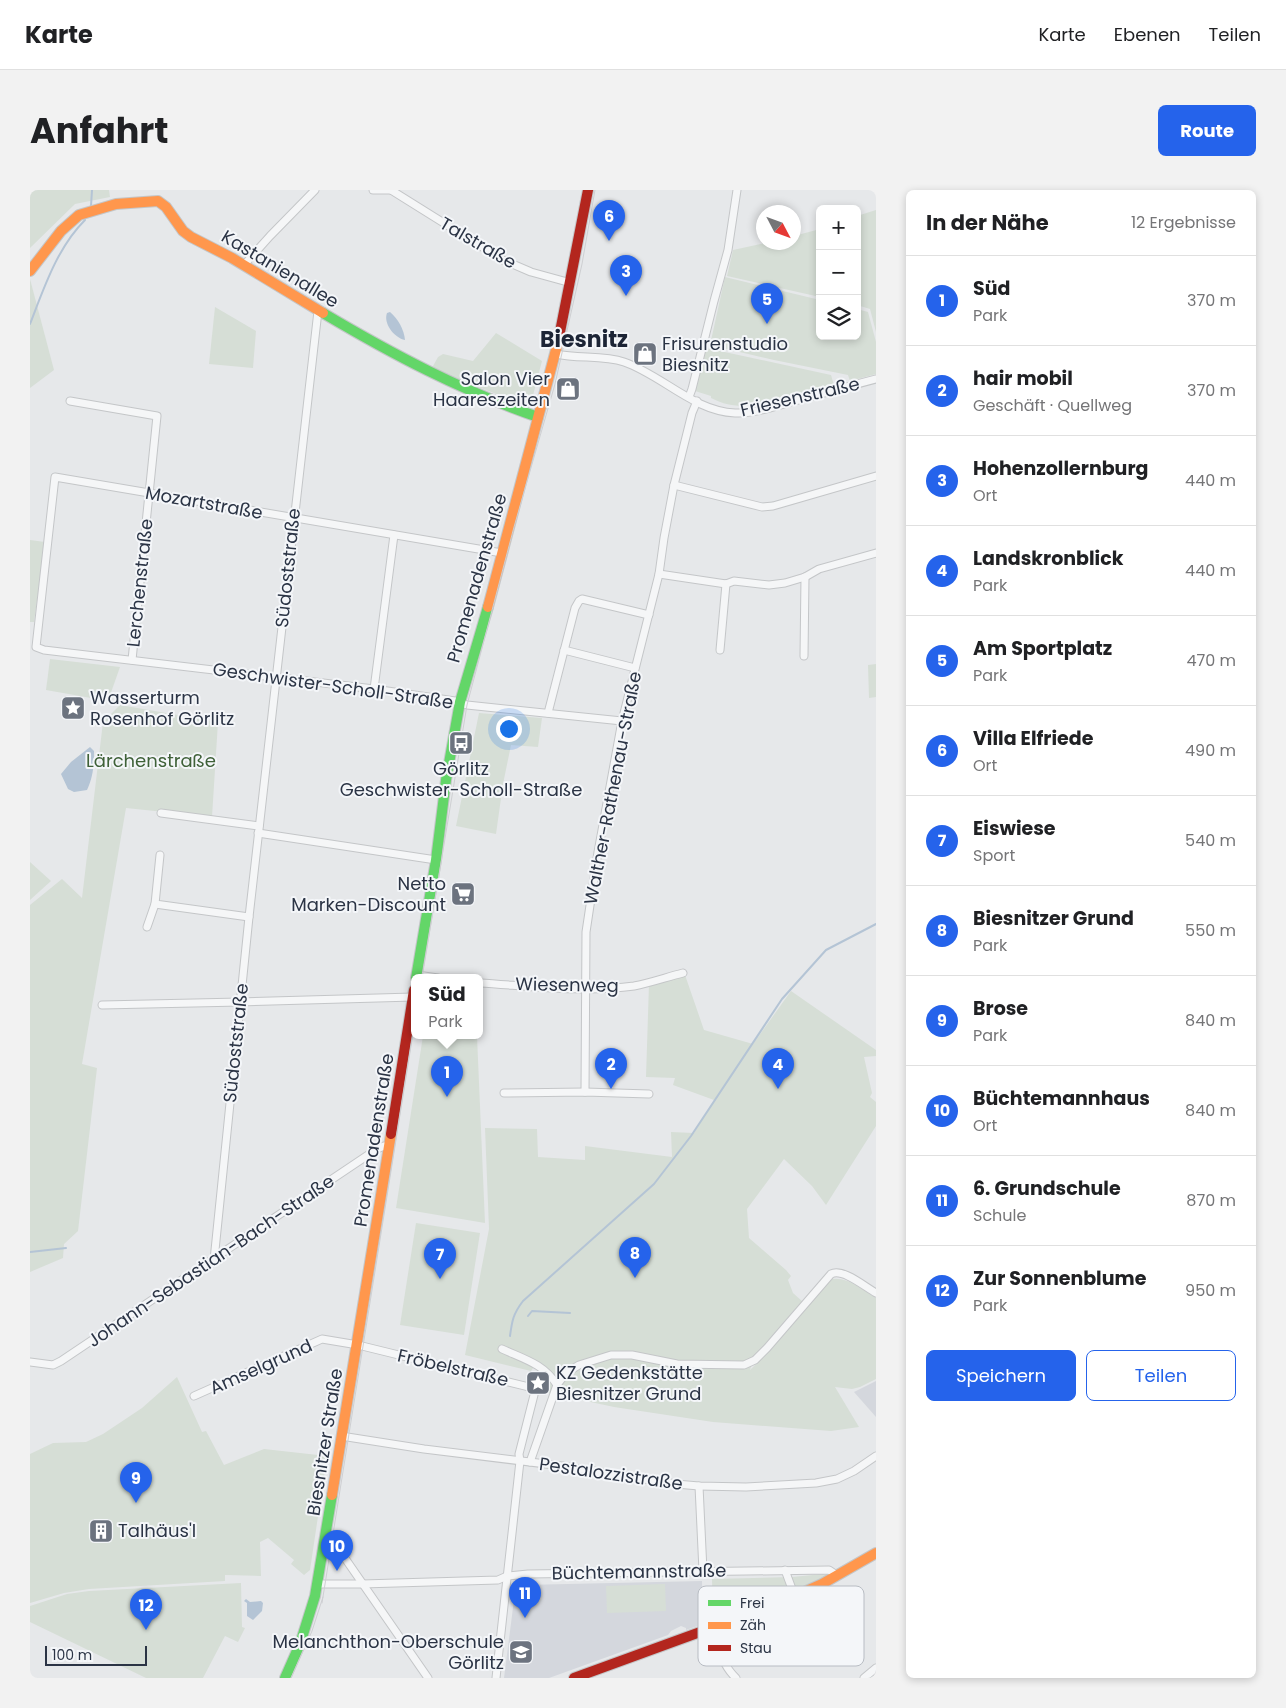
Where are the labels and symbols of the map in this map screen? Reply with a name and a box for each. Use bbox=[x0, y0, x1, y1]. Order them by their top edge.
pin: 6 bbox=[593, 200, 625, 241]
north arrow bbox=[756, 205, 801, 250]
street label: Talstraße bbox=[435, 211, 521, 275]
street label: Kastanienallee bbox=[217, 224, 344, 314]
pin: 3 bbox=[610, 255, 642, 296]
pin: 5 bbox=[751, 283, 783, 324]
district label: Biesnitz bbox=[540, 324, 628, 355]
place label: Frisurenstudio Biesnitz bbox=[662, 331, 788, 377]
shop icon: Frisurenstudio Biesnitz bbox=[632, 341, 658, 367]
place label: Salon Vier Haareszeiten bbox=[433, 366, 550, 412]
street label: Friesenstraße bbox=[738, 371, 862, 422]
shop icon: Salon Vier Haareszeiten bbox=[555, 376, 581, 402]
street label: Mozartstraße bbox=[143, 480, 265, 525]
street label: Promenadenstraße bbox=[440, 490, 513, 665]
street label: Südoststraße bbox=[269, 507, 306, 629]
street label: Lerchenstraße bbox=[120, 517, 159, 648]
street label: Geschwister-Scholl-Straße bbox=[211, 656, 455, 715]
street label: Walther-Rathenau-Straße bbox=[578, 669, 647, 907]
place label: Wasserturm Rosenhof Görlitz bbox=[90, 685, 234, 731]
place icon: Wasserturm Rosenhof Görlitz bbox=[60, 695, 86, 721]
your location bbox=[496, 716, 522, 742]
bus stop icon: Görlitz Geschwister-Scholl-Straße bbox=[448, 730, 474, 756]
park label: Lärchenstraße bbox=[86, 748, 216, 773]
place label: Görlitz Geschwister-Scholl-Straße bbox=[340, 756, 582, 802]
place label: Netto Marken-Discount bbox=[291, 871, 446, 917]
supermarket icon: Netto Marken-Discount bbox=[450, 881, 476, 907]
street label: Wiesenweg bbox=[515, 971, 619, 998]
street label: Südoststraße bbox=[217, 982, 254, 1104]
pin: 2 bbox=[595, 1048, 627, 1089]
pin: 4 bbox=[762, 1048, 794, 1089]
street label: Promenadenstraße bbox=[347, 1051, 400, 1228]
pin: 1 bbox=[431, 1056, 463, 1097]
street label: Johann-Sebastian-Bach-Straße bbox=[82, 1168, 339, 1353]
pin: 8 bbox=[619, 1237, 651, 1278]
pin: 7 bbox=[424, 1238, 456, 1279]
street label: Amselgrund bbox=[206, 1333, 316, 1400]
street label: Fröbelstraße bbox=[395, 1343, 511, 1392]
place label: KZ Gedenkstätte Biesnitzer Grund bbox=[556, 1360, 703, 1406]
street label: Biesnitzer Straße bbox=[301, 1366, 348, 1517]
place icon: KZ Gedenkstätte Biesnitzer Grund bbox=[525, 1370, 551, 1396]
street label: Pestalozzistraße bbox=[538, 1451, 684, 1496]
pin: 9 bbox=[120, 1462, 152, 1503]
building icon: Talhäus'l bbox=[88, 1518, 114, 1544]
place label: Talhäus'l bbox=[118, 1518, 196, 1543]
pin: 10 bbox=[321, 1530, 353, 1571]
street label: Büchtemannstraße bbox=[551, 1557, 727, 1586]
pin: 11 bbox=[509, 1577, 541, 1618]
legend bbox=[698, 1586, 864, 1666]
pin: 12 bbox=[130, 1589, 162, 1630]
text: Frei bbox=[740, 1593, 764, 1613]
text: Zäh bbox=[740, 1615, 766, 1635]
place label: Melanchthon-Oberschule Görlitz bbox=[273, 1629, 504, 1675]
text: Stau bbox=[740, 1638, 772, 1658]
school or university icon: Melanchthon-Oberschule Görlitz bbox=[508, 1639, 534, 1665]
scale bar bbox=[45, 1643, 148, 1666]

